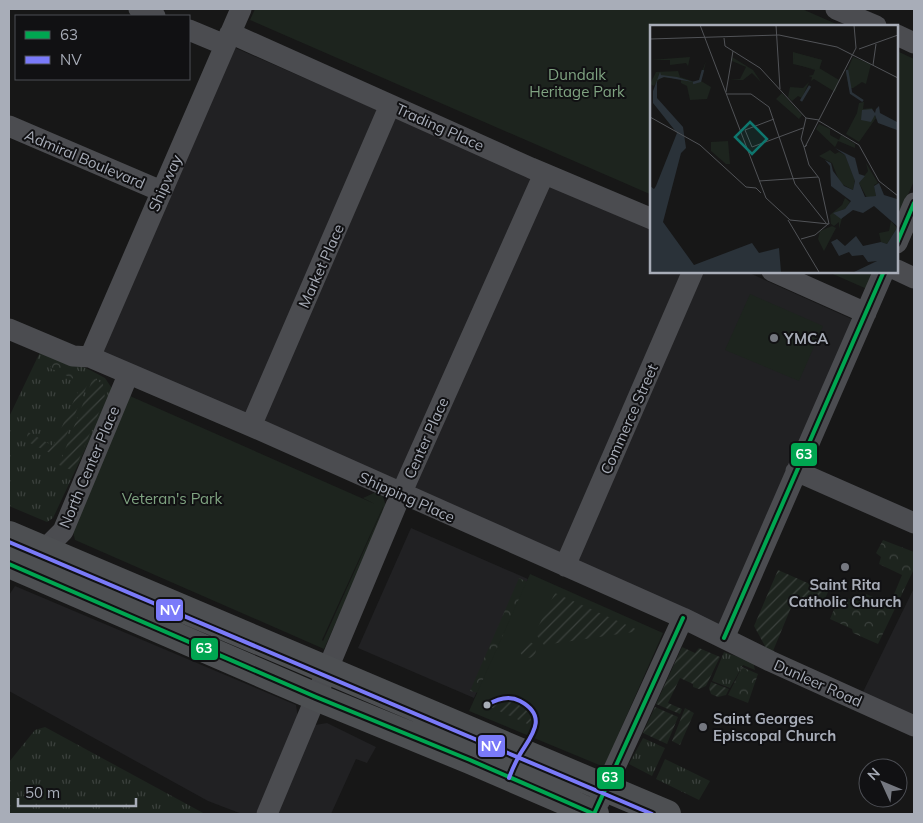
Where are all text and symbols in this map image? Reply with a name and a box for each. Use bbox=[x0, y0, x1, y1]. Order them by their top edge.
legend bbox=[15, 15, 190, 80]
text: 63 bbox=[60, 25, 78, 44]
inset map bbox=[650, 25, 898, 272]
text: NV bbox=[60, 50, 82, 69]
park label: Dundalk Heritage Park bbox=[529, 65, 625, 101]
street label: Trading Place bbox=[393, 99, 487, 155]
street label: Admiral Boulevard bbox=[22, 125, 148, 193]
street label: Shipway bbox=[144, 152, 186, 214]
street label: Market Place bbox=[294, 221, 348, 311]
place label: YMCA bbox=[783, 329, 829, 348]
marker: YMCA bbox=[768, 332, 780, 344]
street label: Commerce Street bbox=[596, 361, 662, 477]
street label: Center Place bbox=[400, 394, 452, 482]
street label: North Center Place bbox=[55, 403, 123, 531]
line badge: 63 bbox=[790, 442, 818, 467]
text: 63 bbox=[796, 445, 812, 463]
street label: Shipping Place bbox=[356, 467, 458, 527]
park label: Veteran's Park bbox=[122, 489, 223, 508]
marker: Saint Rita Catholic Church bbox=[839, 561, 851, 573]
place label: Saint Rita Catholic Church bbox=[788, 575, 902, 611]
line badge: NV bbox=[155, 598, 184, 622]
text: NV bbox=[160, 601, 181, 619]
line badge: 63 bbox=[190, 637, 219, 661]
text: 63 bbox=[196, 639, 212, 657]
street label: Dunleer Road bbox=[771, 655, 865, 711]
unlabelled marker bbox=[482, 700, 492, 710]
place label: Saint Georges Episcopal Church bbox=[713, 709, 836, 745]
marker: Saint Georges Episcopal Church bbox=[697, 721, 709, 733]
line badge: NV bbox=[477, 734, 506, 758]
text: NV bbox=[481, 737, 502, 755]
north arrow bbox=[858, 758, 908, 808]
text: N bbox=[864, 764, 884, 784]
line badge: 63 bbox=[596, 766, 625, 790]
text: 63 bbox=[602, 768, 618, 786]
scale bar bbox=[18, 776, 135, 808]
text: 50 m bbox=[25, 783, 60, 802]

